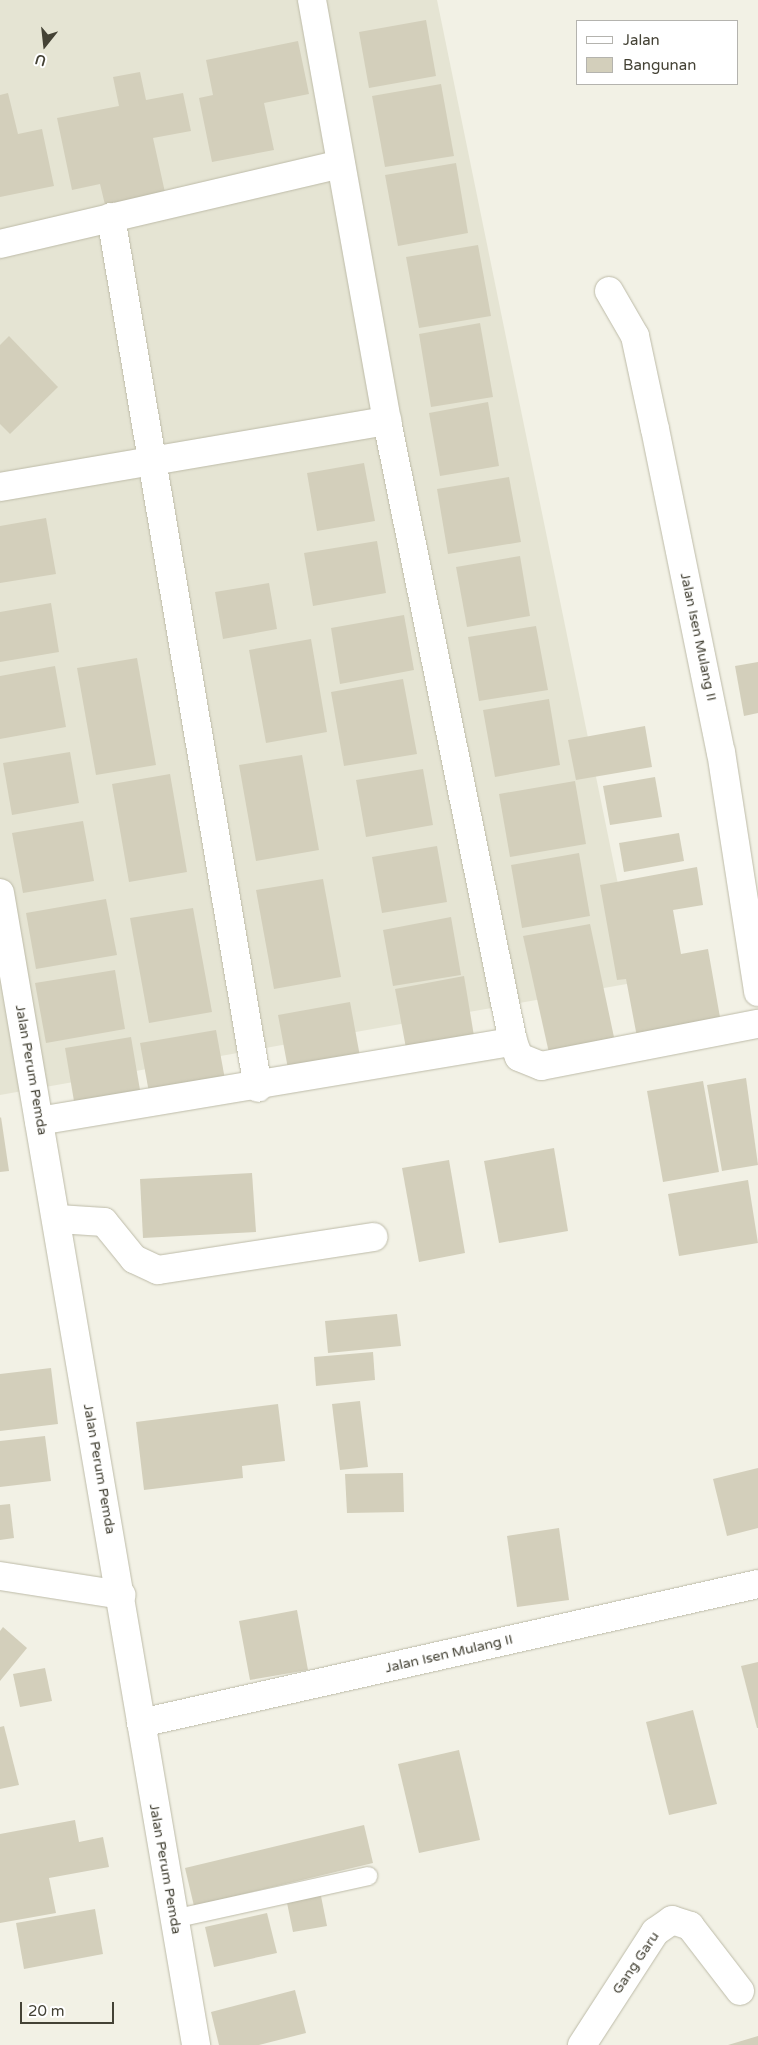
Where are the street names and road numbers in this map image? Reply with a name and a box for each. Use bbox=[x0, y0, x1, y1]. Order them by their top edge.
street label: Jalan Isen Mulang II bbox=[676, 571, 720, 703]
street label: Jalan Perum Pemda bbox=[11, 1003, 51, 1137]
street label: Jalan Perum Pemda bbox=[79, 1402, 119, 1536]
street label: Jalan Isen Mulang II bbox=[383, 1631, 515, 1677]
street label: Jalan Perum Pemda bbox=[145, 1802, 185, 1936]
street label: Gang Garu bbox=[609, 1929, 663, 1997]

